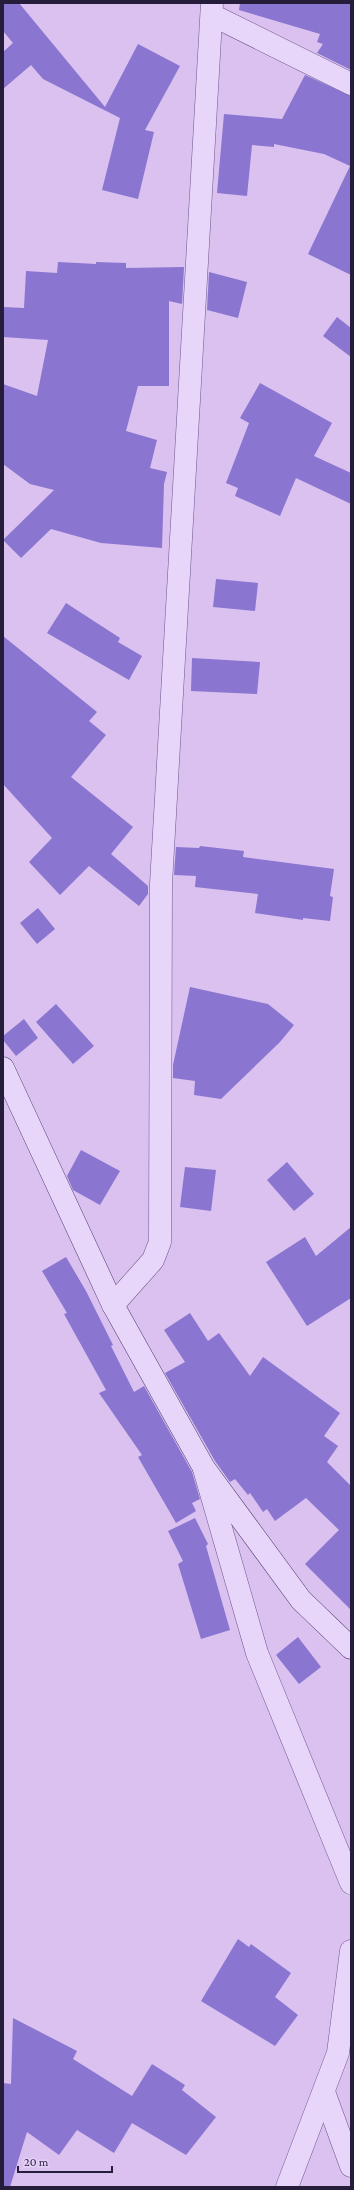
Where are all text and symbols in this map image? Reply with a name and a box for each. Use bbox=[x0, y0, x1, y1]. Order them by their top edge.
scale bar bbox=[18, 2148, 112, 2174]
text: 20 m bbox=[24, 2155, 49, 2169]

